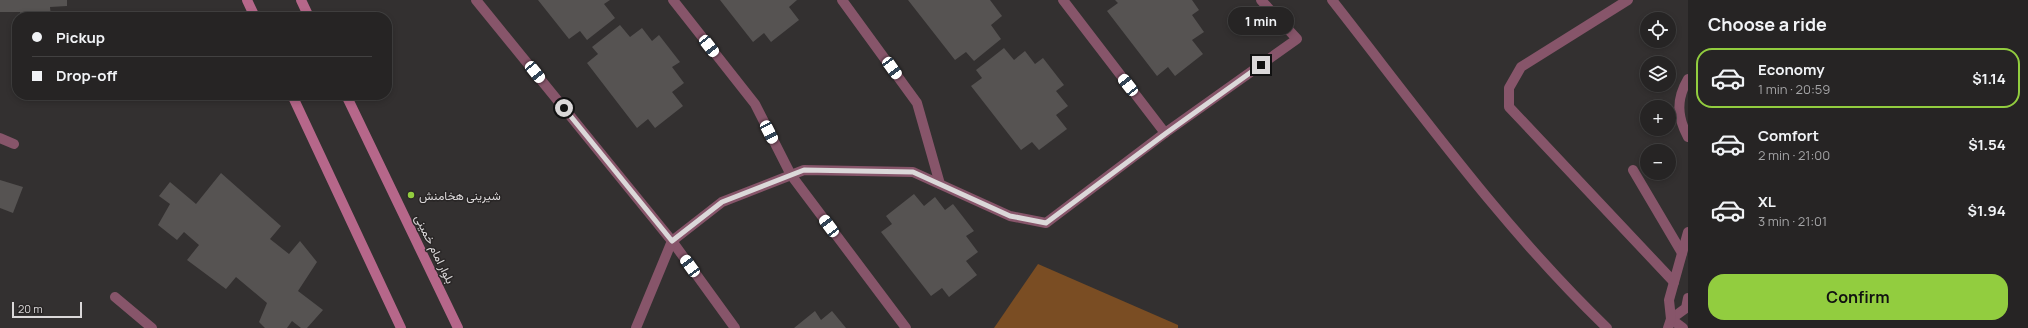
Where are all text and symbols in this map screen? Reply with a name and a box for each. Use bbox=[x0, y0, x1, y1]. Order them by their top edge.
callout: 1 min bbox=[1228, 7, 1294, 35]
text: 1 min bbox=[1245, 12, 1277, 30]
map controls bbox=[1640, 12, 1676, 180]
button: locate bbox=[1640, 12, 1676, 48]
text: Choose a ride bbox=[1708, 12, 1827, 36]
text: Pickup bbox=[56, 27, 105, 48]
car bbox=[697, 33, 721, 59]
car bbox=[880, 55, 904, 81]
route end bbox=[1252, 56, 1270, 74]
button: layers bbox=[1640, 56, 1676, 92]
car bbox=[523, 59, 547, 85]
text: Economy bbox=[1758, 59, 1825, 80]
icon: car bbox=[1710, 60, 1746, 96]
text: Drop-off bbox=[56, 65, 117, 86]
text: $1.14 bbox=[1972, 68, 2006, 89]
car bbox=[1116, 72, 1140, 98]
text: 1 min · 20:59 bbox=[1758, 80, 1830, 98]
route start bbox=[555, 99, 573, 117]
button: + bbox=[1640, 100, 1676, 136]
car bbox=[758, 119, 780, 145]
text: Comfort bbox=[1758, 125, 1819, 146]
icon: car bbox=[1710, 126, 1746, 162]
text: $1.54 bbox=[1968, 134, 2006, 155]
button: − bbox=[1640, 144, 1676, 180]
text: 2 min · 21:00 bbox=[1758, 146, 1830, 164]
place label: شیرینی هخامنش bbox=[419, 187, 501, 204]
marker: شیرینی هخامنش bbox=[406, 190, 416, 200]
text: XL bbox=[1758, 191, 1776, 212]
icon: car bbox=[1710, 192, 1746, 228]
text: $1.94 bbox=[1968, 200, 2006, 221]
street label: بلوار امام خمینی bbox=[411, 212, 459, 286]
text: 3 min · 21:01 bbox=[1758, 212, 1827, 230]
car bbox=[817, 213, 841, 239]
car bbox=[678, 253, 702, 279]
button: Confirm bbox=[1708, 274, 2008, 320]
scale bar bbox=[12, 300, 82, 319]
text: 20 m bbox=[18, 301, 43, 316]

